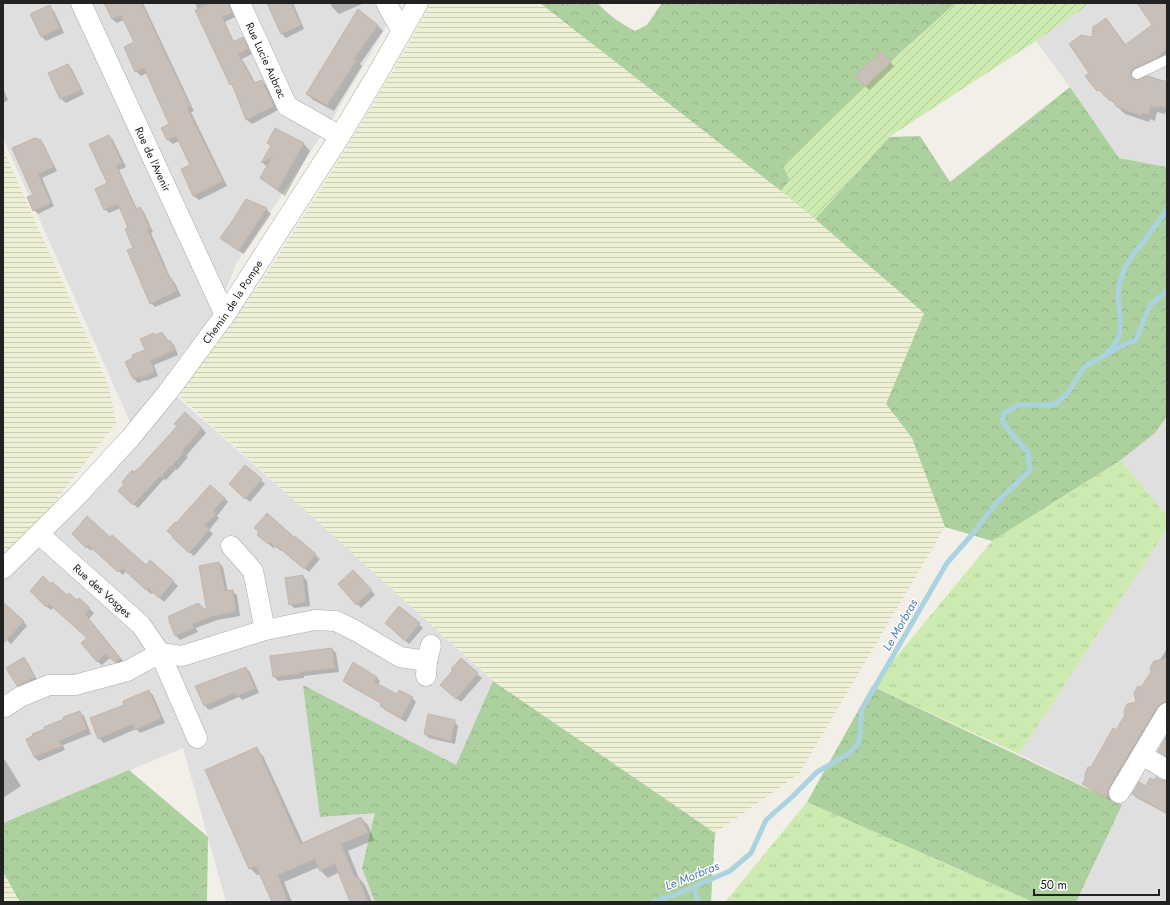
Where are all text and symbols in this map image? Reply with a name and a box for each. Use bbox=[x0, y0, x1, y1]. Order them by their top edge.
street label: Rue Lucie Aubrac bbox=[242, 20, 290, 101]
street label: Rue de l'Avenir bbox=[131, 124, 175, 194]
street label: Chemin de la Pompe bbox=[198, 256, 267, 347]
street label: Rue des Vosges bbox=[70, 560, 136, 622]
water label: Le Morbras bbox=[878, 596, 922, 654]
water label: Le Morbras bbox=[662, 857, 722, 895]
scale bar bbox=[1034, 871, 1159, 897]
text: 50 m bbox=[1040, 876, 1067, 894]

